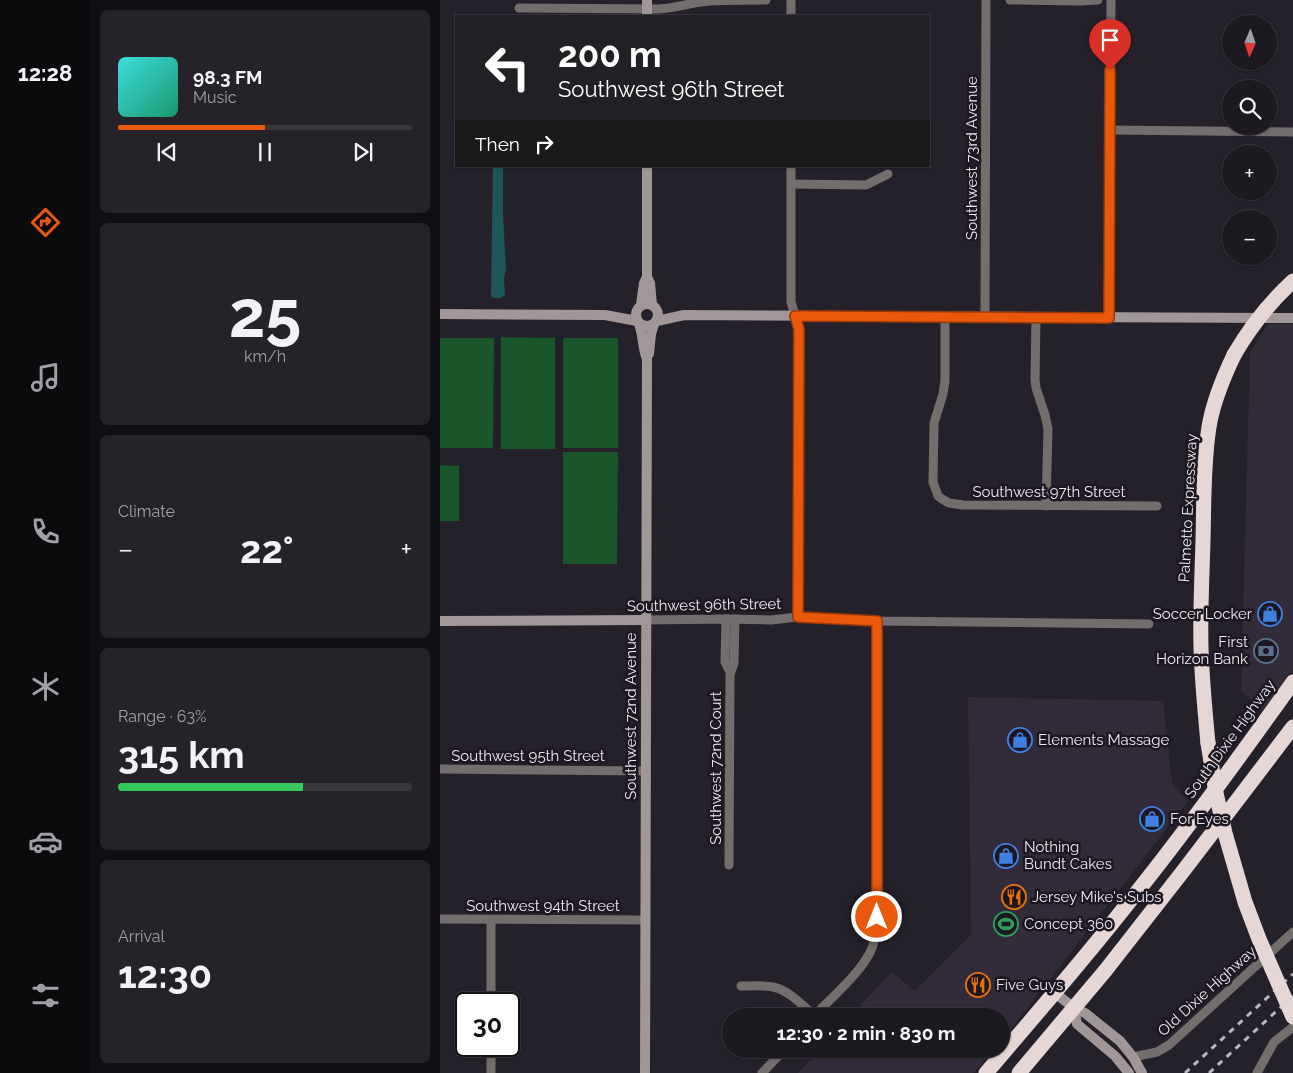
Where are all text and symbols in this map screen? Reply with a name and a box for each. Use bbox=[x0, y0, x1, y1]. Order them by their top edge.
north arrow bbox=[1222, 15, 1278, 70]
map controls bbox=[1222, 15, 1277, 265]
pin bbox=[1089, 19, 1131, 70]
icon: arrive bbox=[1096, 26, 1124, 54]
text: 200 m bbox=[558, 34, 662, 75]
icon: left bbox=[475, 35, 540, 100]
text: 12:28 bbox=[18, 60, 72, 86]
text: 98.3 FM bbox=[193, 66, 262, 88]
text: Southwest 96th Street bbox=[558, 76, 784, 102]
street label: Southwest 73rd Avenue bbox=[963, 76, 981, 240]
button: search bbox=[1222, 80, 1277, 135]
text: Music bbox=[193, 88, 237, 107]
icon: right bbox=[530, 130, 558, 158]
text: Then bbox=[475, 133, 520, 155]
icon: previous bbox=[153, 138, 181, 166]
icon: pause bbox=[251, 138, 279, 166]
icon: next bbox=[349, 138, 377, 166]
button: + bbox=[1222, 145, 1277, 200]
icon: directions bbox=[28, 205, 63, 240]
button: − bbox=[1222, 210, 1277, 265]
text: 25 bbox=[229, 276, 301, 352]
text: km/h bbox=[244, 347, 286, 366]
icon: music bbox=[28, 360, 63, 395]
street label: Palmetto Expressway bbox=[1175, 433, 1201, 583]
street label: Southwest 97th Street bbox=[972, 483, 1126, 501]
text: Climate bbox=[118, 502, 175, 521]
icon: phone bbox=[28, 514, 63, 549]
text: 22° bbox=[240, 527, 293, 572]
text: − bbox=[118, 533, 133, 566]
text: + bbox=[400, 533, 412, 566]
street label: Southwest 96th Street bbox=[627, 595, 781, 615]
shop icon: Soccer Locker bbox=[1257, 601, 1283, 627]
place label: Soccer Locker bbox=[1153, 605, 1253, 623]
street label: Southwest 72nd Avenue bbox=[622, 632, 640, 800]
place label: First Horizon Bank bbox=[1156, 633, 1248, 668]
bank icon: First Horizon Bank bbox=[1253, 638, 1279, 664]
icon: climate bbox=[28, 669, 63, 704]
street label: South Dixie Highway bbox=[1181, 676, 1279, 802]
street label: Southwest 72nd Court bbox=[707, 691, 725, 845]
text: Range · 63% bbox=[118, 707, 206, 726]
shop icon: Elements Massage bbox=[1007, 727, 1033, 753]
place label: Elements Massage bbox=[1038, 731, 1170, 749]
text: 315 km bbox=[118, 732, 245, 777]
street label: Southwest 95th Street bbox=[451, 747, 605, 765]
shop icon: For Eyes bbox=[1139, 806, 1165, 832]
place label: For Eyes bbox=[1170, 810, 1229, 828]
icon: car bbox=[28, 824, 63, 859]
place label: Nothing Bundt Cakes bbox=[1024, 838, 1112, 873]
shop icon: Nothing Bundt Cakes bbox=[993, 843, 1019, 869]
restaurant icon: Jersey Mike's Subs bbox=[1001, 884, 1027, 910]
place label: Jersey Mike's Subs bbox=[1032, 888, 1162, 906]
position arrow bbox=[850, 890, 902, 942]
street label: Southwest 94th Street bbox=[466, 897, 620, 915]
sports icon: Concept 360 bbox=[993, 911, 1019, 937]
place label: Concept 360 bbox=[1024, 915, 1113, 933]
text: Arrival bbox=[118, 927, 165, 946]
street label: Old Dixie Highway bbox=[1154, 942, 1260, 1040]
text: 12:30 bbox=[118, 952, 212, 997]
restaurant icon: Five Guys bbox=[965, 972, 991, 998]
place label: Five Guys bbox=[996, 976, 1063, 994]
icon: filters bbox=[28, 978, 63, 1013]
speed limit sign: 30 bbox=[455, 992, 520, 1057]
text: 12:30 · 2 min · 830 m bbox=[776, 1022, 956, 1044]

